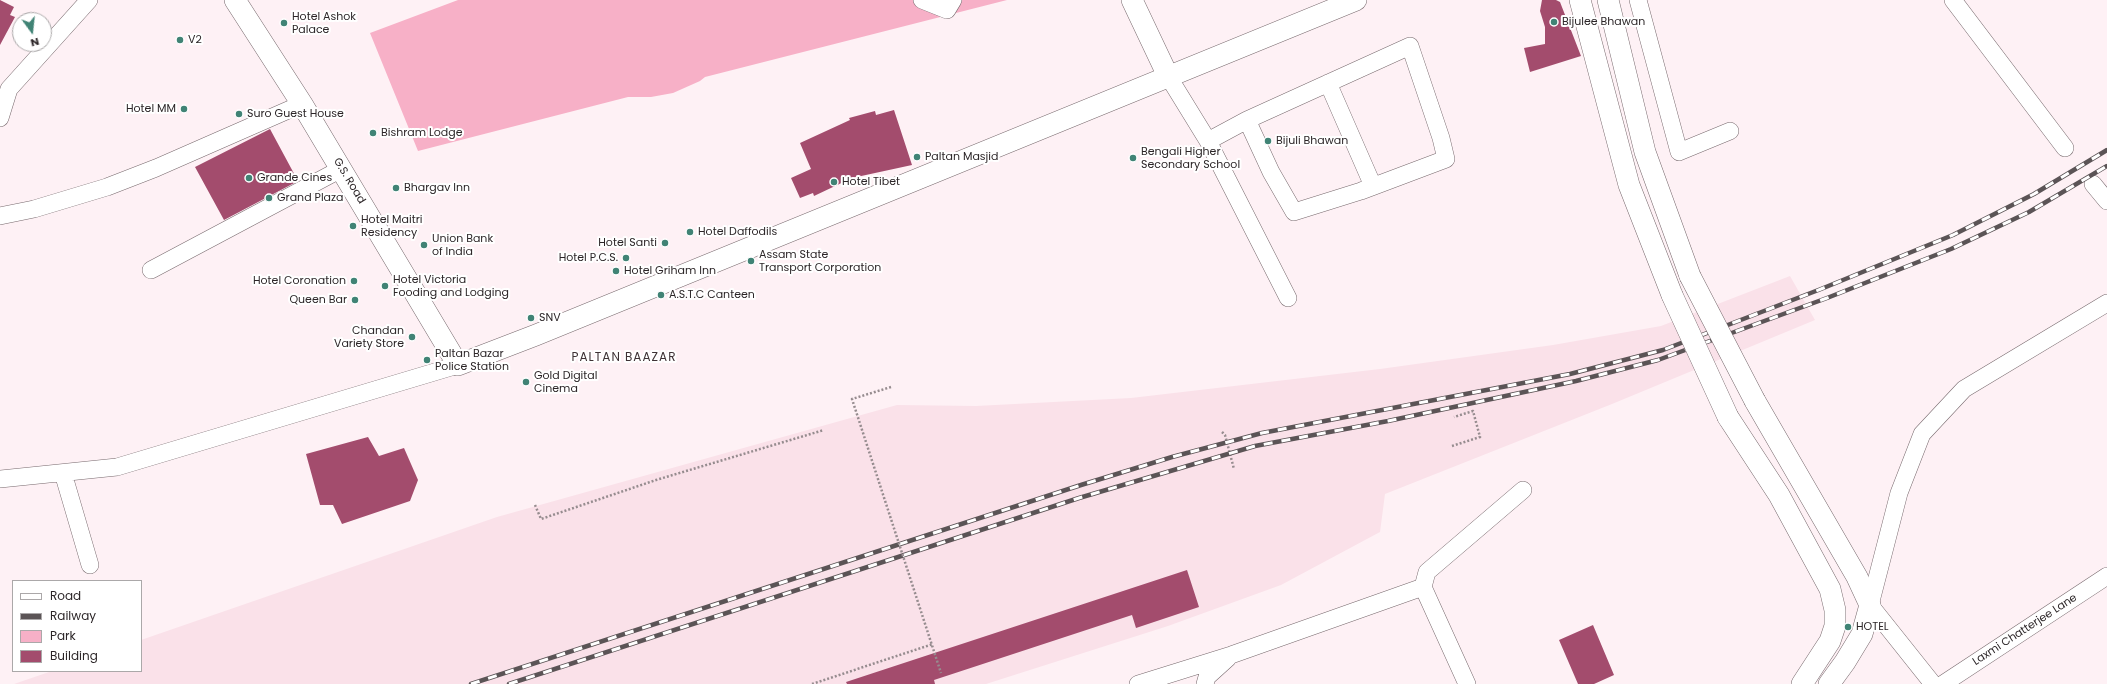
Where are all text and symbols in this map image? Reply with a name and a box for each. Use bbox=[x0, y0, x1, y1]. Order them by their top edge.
place label: Hotel Ashok Palace bbox=[292, 10, 356, 36]
north arrow bbox=[12, 12, 52, 52]
place label: Bijulee Bhawan bbox=[1562, 15, 1645, 29]
marker: Bijulee Bhawan bbox=[1549, 17, 1559, 27]
marker: Hotel Ashok Palace bbox=[279, 18, 289, 28]
place label: V2 bbox=[188, 33, 202, 47]
text: N bbox=[29, 34, 41, 51]
marker: V2 bbox=[175, 35, 185, 45]
place label: Hotel MM bbox=[126, 102, 176, 116]
marker: Hotel MM bbox=[179, 104, 189, 114]
place label: Suro Guest House bbox=[247, 107, 344, 121]
marker: Suro Guest House bbox=[234, 109, 244, 119]
place label: Bishram Lodge bbox=[381, 126, 463, 140]
marker: Bishram Lodge bbox=[368, 128, 378, 138]
place label: Bijuli Bhawan bbox=[1276, 134, 1348, 148]
marker: Bijuli Bhawan bbox=[1263, 136, 1273, 146]
place label: Bengali Higher Secondary School bbox=[1141, 145, 1240, 171]
place label: Paltan Masjid bbox=[925, 150, 998, 164]
marker: Paltan Masjid bbox=[912, 152, 922, 162]
marker: Bengali Higher Secondary School bbox=[1128, 153, 1138, 163]
street label: G.S. Road bbox=[330, 156, 368, 206]
place label: Grande Cines bbox=[257, 171, 332, 185]
marker: Grande Cines bbox=[244, 173, 254, 183]
place label: Hotel Tibet bbox=[842, 175, 900, 189]
marker: Hotel Tibet bbox=[829, 177, 839, 187]
place label: Bhargav Inn bbox=[404, 181, 470, 195]
marker: Bhargav Inn bbox=[391, 183, 401, 193]
place label: Grand Plaza bbox=[277, 191, 343, 205]
marker: Grand Plaza bbox=[264, 193, 274, 203]
place label: Hotel Maitri Residency bbox=[361, 213, 423, 239]
marker: Hotel Maitri Residency bbox=[348, 221, 358, 231]
place label: Hotel Daffodils bbox=[698, 225, 777, 239]
marker: Hotel Daffodils bbox=[685, 227, 695, 237]
place label: Union Bank of India bbox=[432, 232, 493, 258]
place label: Hotel Santi bbox=[598, 236, 657, 250]
marker: Hotel Santi bbox=[660, 238, 670, 248]
marker: Union Bank of India bbox=[419, 240, 429, 250]
place label: Assam State Transport Corporation bbox=[759, 248, 881, 274]
place label: Hotel P.C.S. bbox=[559, 251, 618, 265]
marker: Hotel P.C.S. bbox=[621, 253, 631, 263]
marker: Assam State Transport Corporation bbox=[746, 256, 756, 266]
place label: Hotel Griham Inn bbox=[624, 264, 716, 278]
marker: Hotel Griham Inn bbox=[611, 266, 621, 276]
place label: Hotel Victoria Fooding and Lodging bbox=[393, 273, 509, 299]
place label: Hotel Coronation bbox=[253, 274, 346, 288]
marker: Hotel Coronation bbox=[349, 276, 359, 286]
marker: Hotel Victoria Fooding and Lodging bbox=[380, 281, 390, 291]
place label: A.S.T.C Canteen bbox=[669, 288, 755, 302]
marker: A.S.T.C Canteen bbox=[656, 290, 666, 300]
place label: Queen Bar bbox=[289, 293, 347, 307]
marker: Queen Bar bbox=[350, 295, 360, 305]
place label: SNV bbox=[539, 311, 561, 325]
marker: SNV bbox=[526, 313, 536, 323]
place label: Chandan Variety Store bbox=[334, 324, 404, 350]
marker: Chandan Variety Store bbox=[407, 332, 417, 342]
place label: Paltan Bazar Police Station bbox=[435, 347, 509, 373]
district label: PALTAN BAAZAR bbox=[572, 351, 676, 365]
marker: Paltan Bazar Police Station bbox=[422, 355, 432, 365]
place label: Gold Digital Cinema bbox=[534, 369, 597, 395]
marker: Gold Digital Cinema bbox=[521, 377, 531, 387]
legend bbox=[12, 580, 142, 672]
text: Road bbox=[50, 587, 81, 604]
street label: Laxmi Chatterjee Lane bbox=[1970, 591, 2080, 669]
text: Railway bbox=[50, 607, 96, 624]
place label: HOTEL bbox=[1856, 620, 1889, 634]
marker: HOTEL bbox=[1843, 622, 1853, 632]
text: Park bbox=[50, 627, 76, 644]
text: Building bbox=[50, 647, 98, 664]

